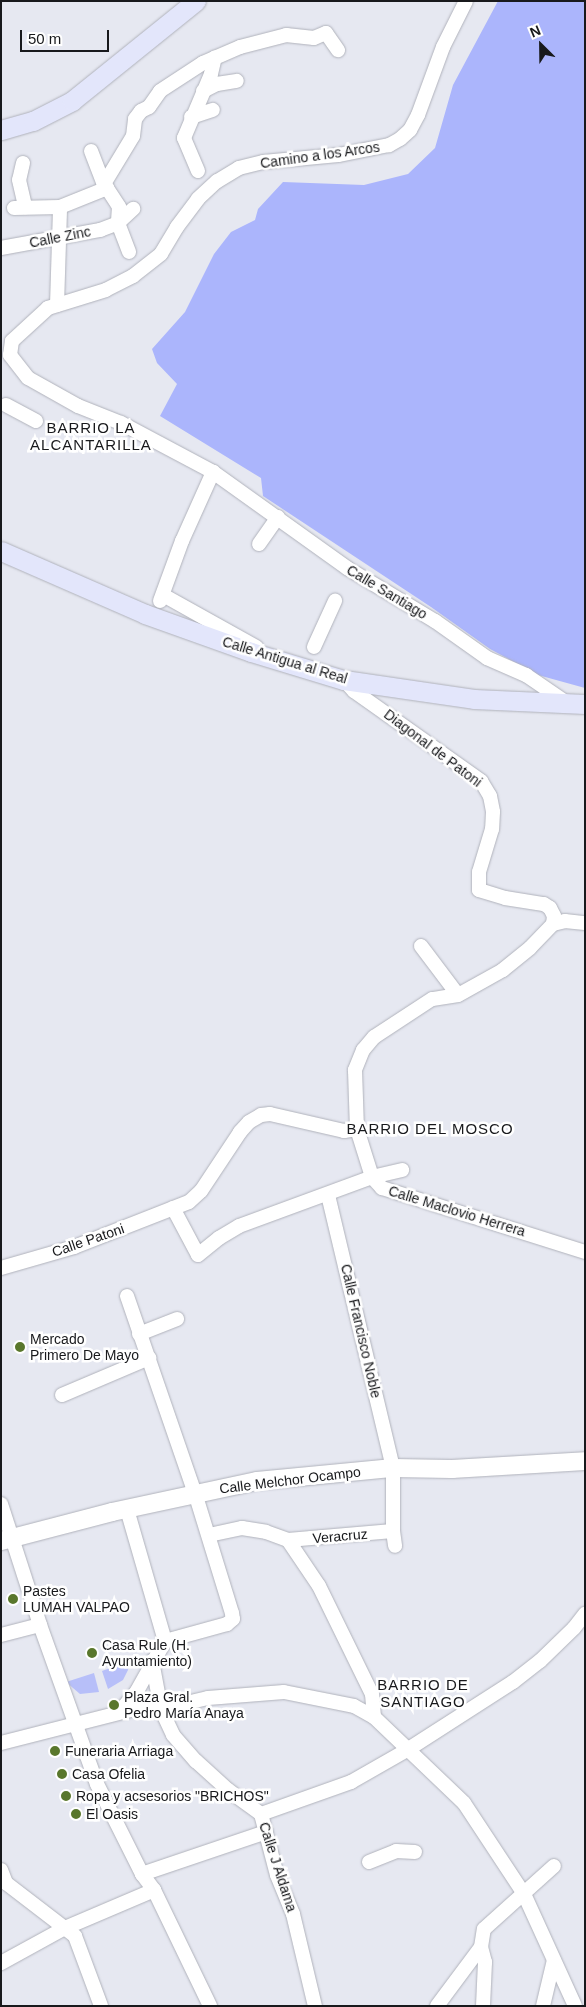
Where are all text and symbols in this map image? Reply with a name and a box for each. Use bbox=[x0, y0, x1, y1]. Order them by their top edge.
scale bar bbox=[22, 20, 111, 52]
north arrow bbox=[516, 20, 566, 70]
text: N bbox=[527, 22, 543, 41]
text: 50 m bbox=[28, 30, 61, 47]
street label: Camino a los Arcos bbox=[259, 138, 381, 172]
street label: Calle Zinc bbox=[28, 223, 92, 251]
district label: BARRIO LA ALCANTARILLA bbox=[29, 418, 153, 453]
street label: Calle Santiago bbox=[344, 561, 430, 623]
street label: Calle Antigua al Real bbox=[220, 633, 350, 687]
street label: Diagonal de Patoni bbox=[381, 706, 485, 790]
district label: BARRIO DEL MOSCO bbox=[344, 1120, 516, 1138]
street label: Calle Maclovio Herrera bbox=[386, 1182, 528, 1240]
street label: Calle Patoni bbox=[50, 1220, 126, 1260]
street label: Calle Francisco Noble bbox=[337, 1262, 385, 1400]
place label: Mercado Primero De Mayo bbox=[30, 1331, 139, 1364]
marker: Mercado Primero De Mayo bbox=[14, 1341, 26, 1353]
street label: Calle Melchor Ocampo bbox=[218, 1463, 362, 1497]
street label: Veracruz bbox=[312, 1525, 368, 1547]
place label: Pastes LUMAH VALPAO bbox=[23, 1583, 130, 1615]
marker: Pastes LUMAH VALPAO bbox=[7, 1593, 19, 1605]
place label: Casa Rule (H. Ayuntamiento) bbox=[102, 1637, 192, 1670]
marker: Casa Rule (H. Ayuntamiento) bbox=[86, 1647, 98, 1659]
district label: BARRIO DE SANTIAGO bbox=[376, 1675, 470, 1710]
place label: Plaza Gral. Pedro María Anaya bbox=[124, 1689, 245, 1721]
marker: Plaza Gral. Pedro María Anaya bbox=[108, 1699, 120, 1711]
place label: Funeraria Arriaga bbox=[65, 1743, 174, 1759]
marker: Funeraria Arriaga bbox=[49, 1745, 61, 1757]
place label: Casa Ofelia bbox=[72, 1766, 145, 1782]
marker: Casa Ofelia bbox=[56, 1768, 68, 1780]
place label: Ropa y acsesorios "BRICHOS" bbox=[76, 1788, 269, 1804]
marker: Ropa y acsesorios "BRICHOS" bbox=[60, 1790, 72, 1802]
place label: El Oasis bbox=[86, 1806, 138, 1822]
marker: El Oasis bbox=[70, 1808, 82, 1820]
street label: Calle J Aldama bbox=[255, 1820, 301, 1914]

